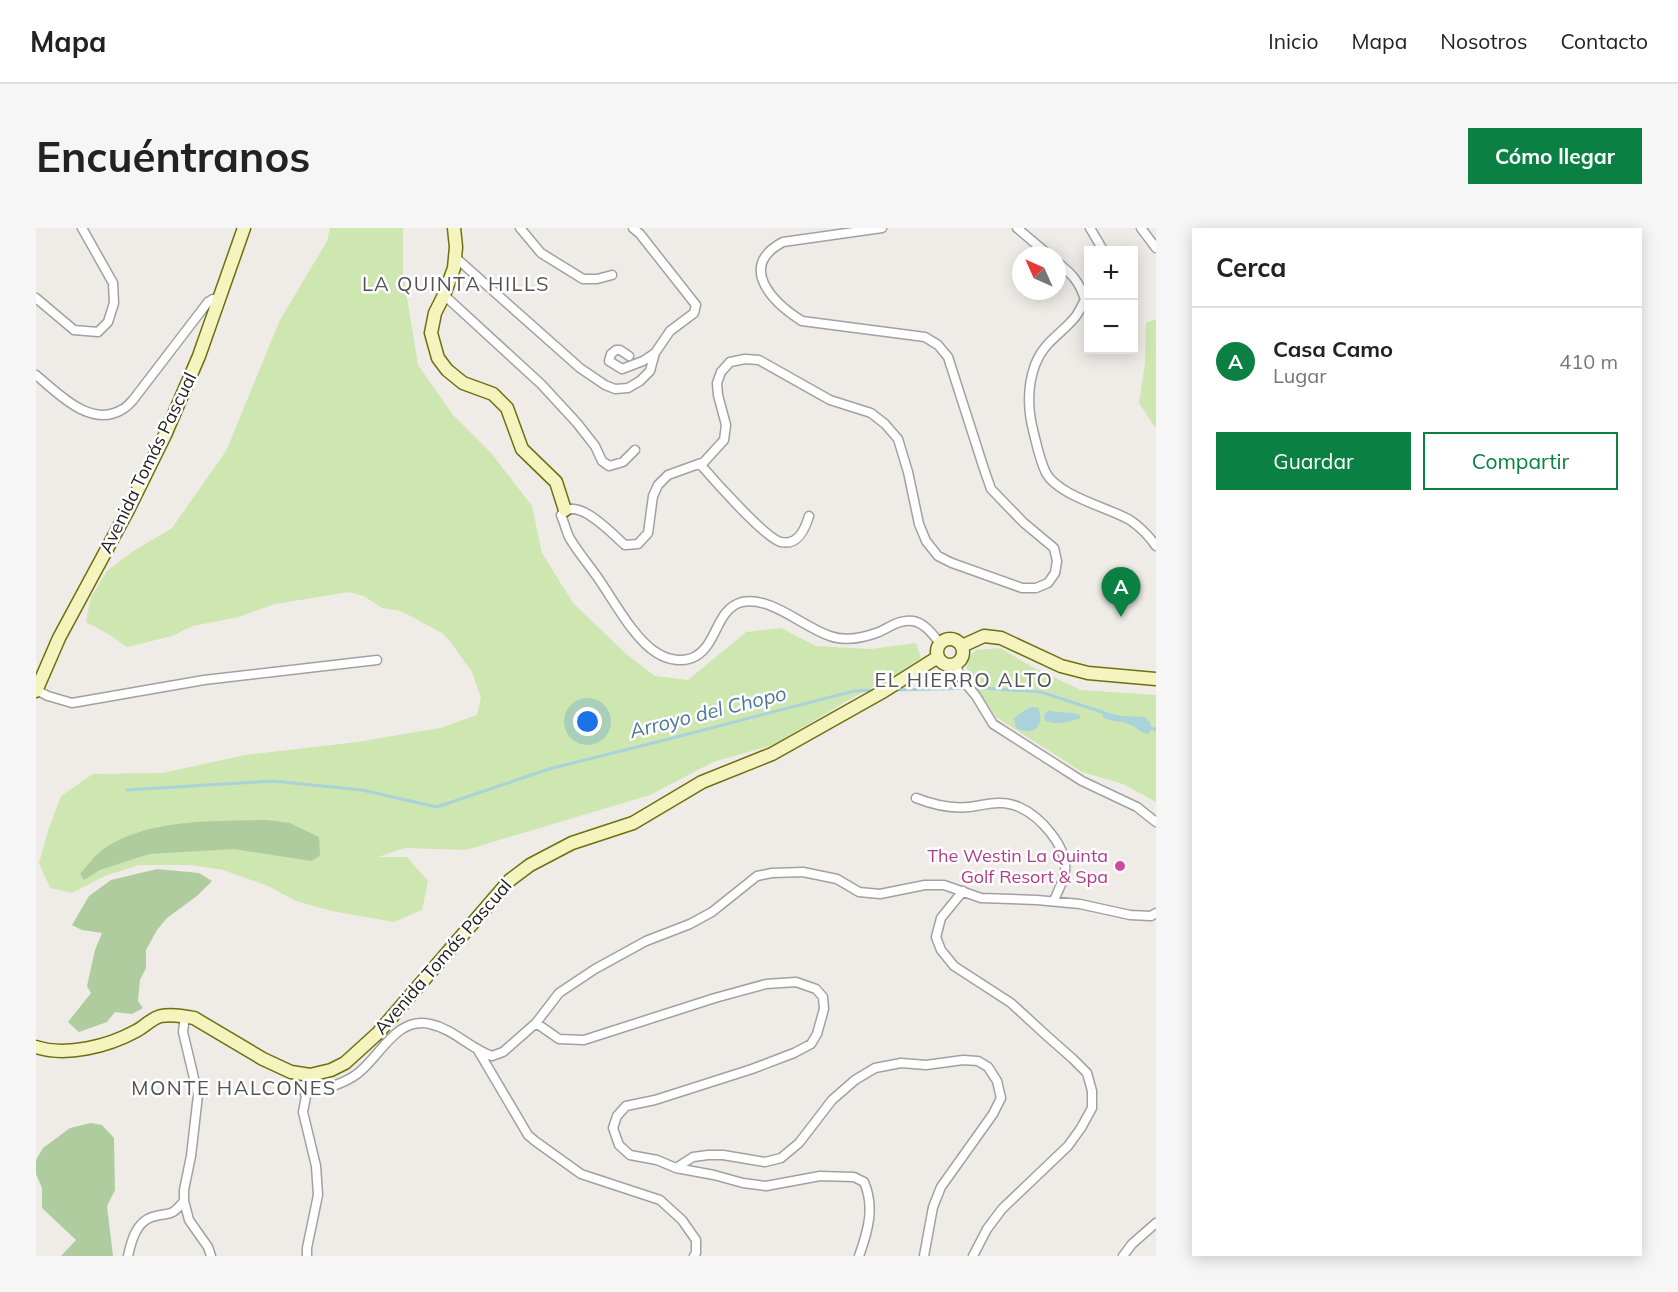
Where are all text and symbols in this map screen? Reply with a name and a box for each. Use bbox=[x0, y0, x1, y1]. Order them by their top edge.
text: Mapa bbox=[30, 24, 106, 59]
text: Inicio bbox=[1268, 28, 1318, 54]
text: Mapa bbox=[1351, 28, 1407, 54]
text: Nosotros bbox=[1440, 28, 1527, 54]
text: Contacto bbox=[1560, 28, 1648, 54]
button: Cómo llegar bbox=[1468, 128, 1642, 184]
text: Encuéntranos bbox=[36, 130, 310, 183]
north arrow bbox=[1012, 246, 1066, 300]
map controls bbox=[1084, 246, 1138, 354]
button: + bbox=[1084, 246, 1138, 300]
text: Cerca bbox=[1216, 251, 1286, 284]
district label: LA QUINTA HILLS bbox=[362, 271, 550, 296]
button: − bbox=[1084, 300, 1138, 354]
text: Casa Camo bbox=[1273, 335, 1393, 363]
text: A bbox=[1228, 349, 1243, 374]
text: 410 m bbox=[1559, 349, 1618, 374]
text: Lugar bbox=[1273, 363, 1327, 388]
street label: Avenida Tomás Pascual bbox=[94, 369, 201, 557]
button: Guardar bbox=[1216, 432, 1411, 490]
button: Compartir bbox=[1423, 432, 1618, 490]
pin: A bbox=[1102, 568, 1140, 617]
district label: EL HIERRO ALTO bbox=[874, 667, 1054, 692]
water label: Arroyo del Chopo bbox=[626, 680, 789, 743]
your location bbox=[573, 707, 602, 736]
place label: The Westin La Quinta Golf Resort & Spa bbox=[927, 844, 1108, 888]
marker: The Westin La Quinta Golf Resort & Spa bbox=[1113, 859, 1127, 873]
street label: Avenida Tomás Pascual bbox=[369, 874, 516, 1039]
district label: MONTE HALCONES bbox=[131, 1075, 337, 1100]

